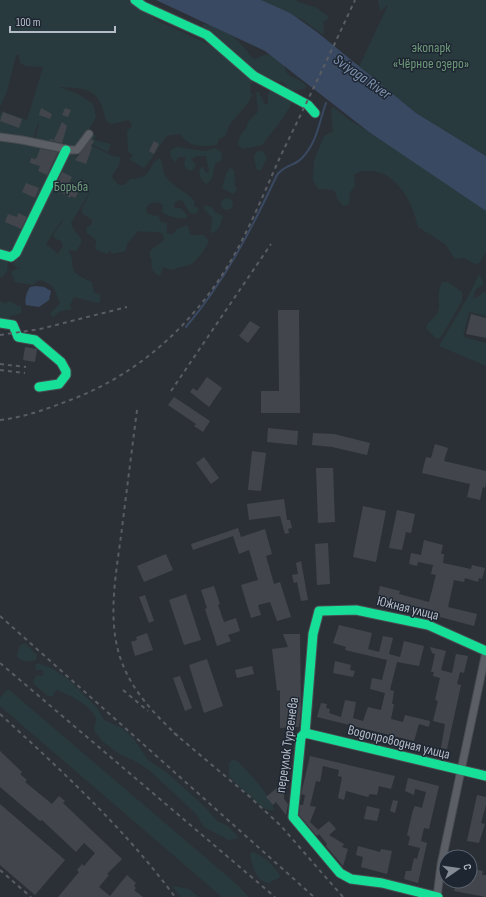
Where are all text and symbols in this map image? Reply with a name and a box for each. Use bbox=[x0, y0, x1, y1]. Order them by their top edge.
scale bar bbox=[10, 8, 115, 34]
text: 100 m bbox=[16, 15, 41, 30]
park label: экопарк «Чёрное озеро» bbox=[393, 39, 469, 72]
water label: Sviyaga River bbox=[330, 50, 395, 104]
park label: Борьба bbox=[54, 178, 88, 195]
street label: Южная улица bbox=[375, 592, 441, 624]
street label: переулок Тургенева bbox=[272, 696, 302, 794]
street label: Водопроводная улица bbox=[346, 721, 452, 763]
north arrow bbox=[438, 849, 478, 889]
text: С bbox=[460, 863, 474, 871]

